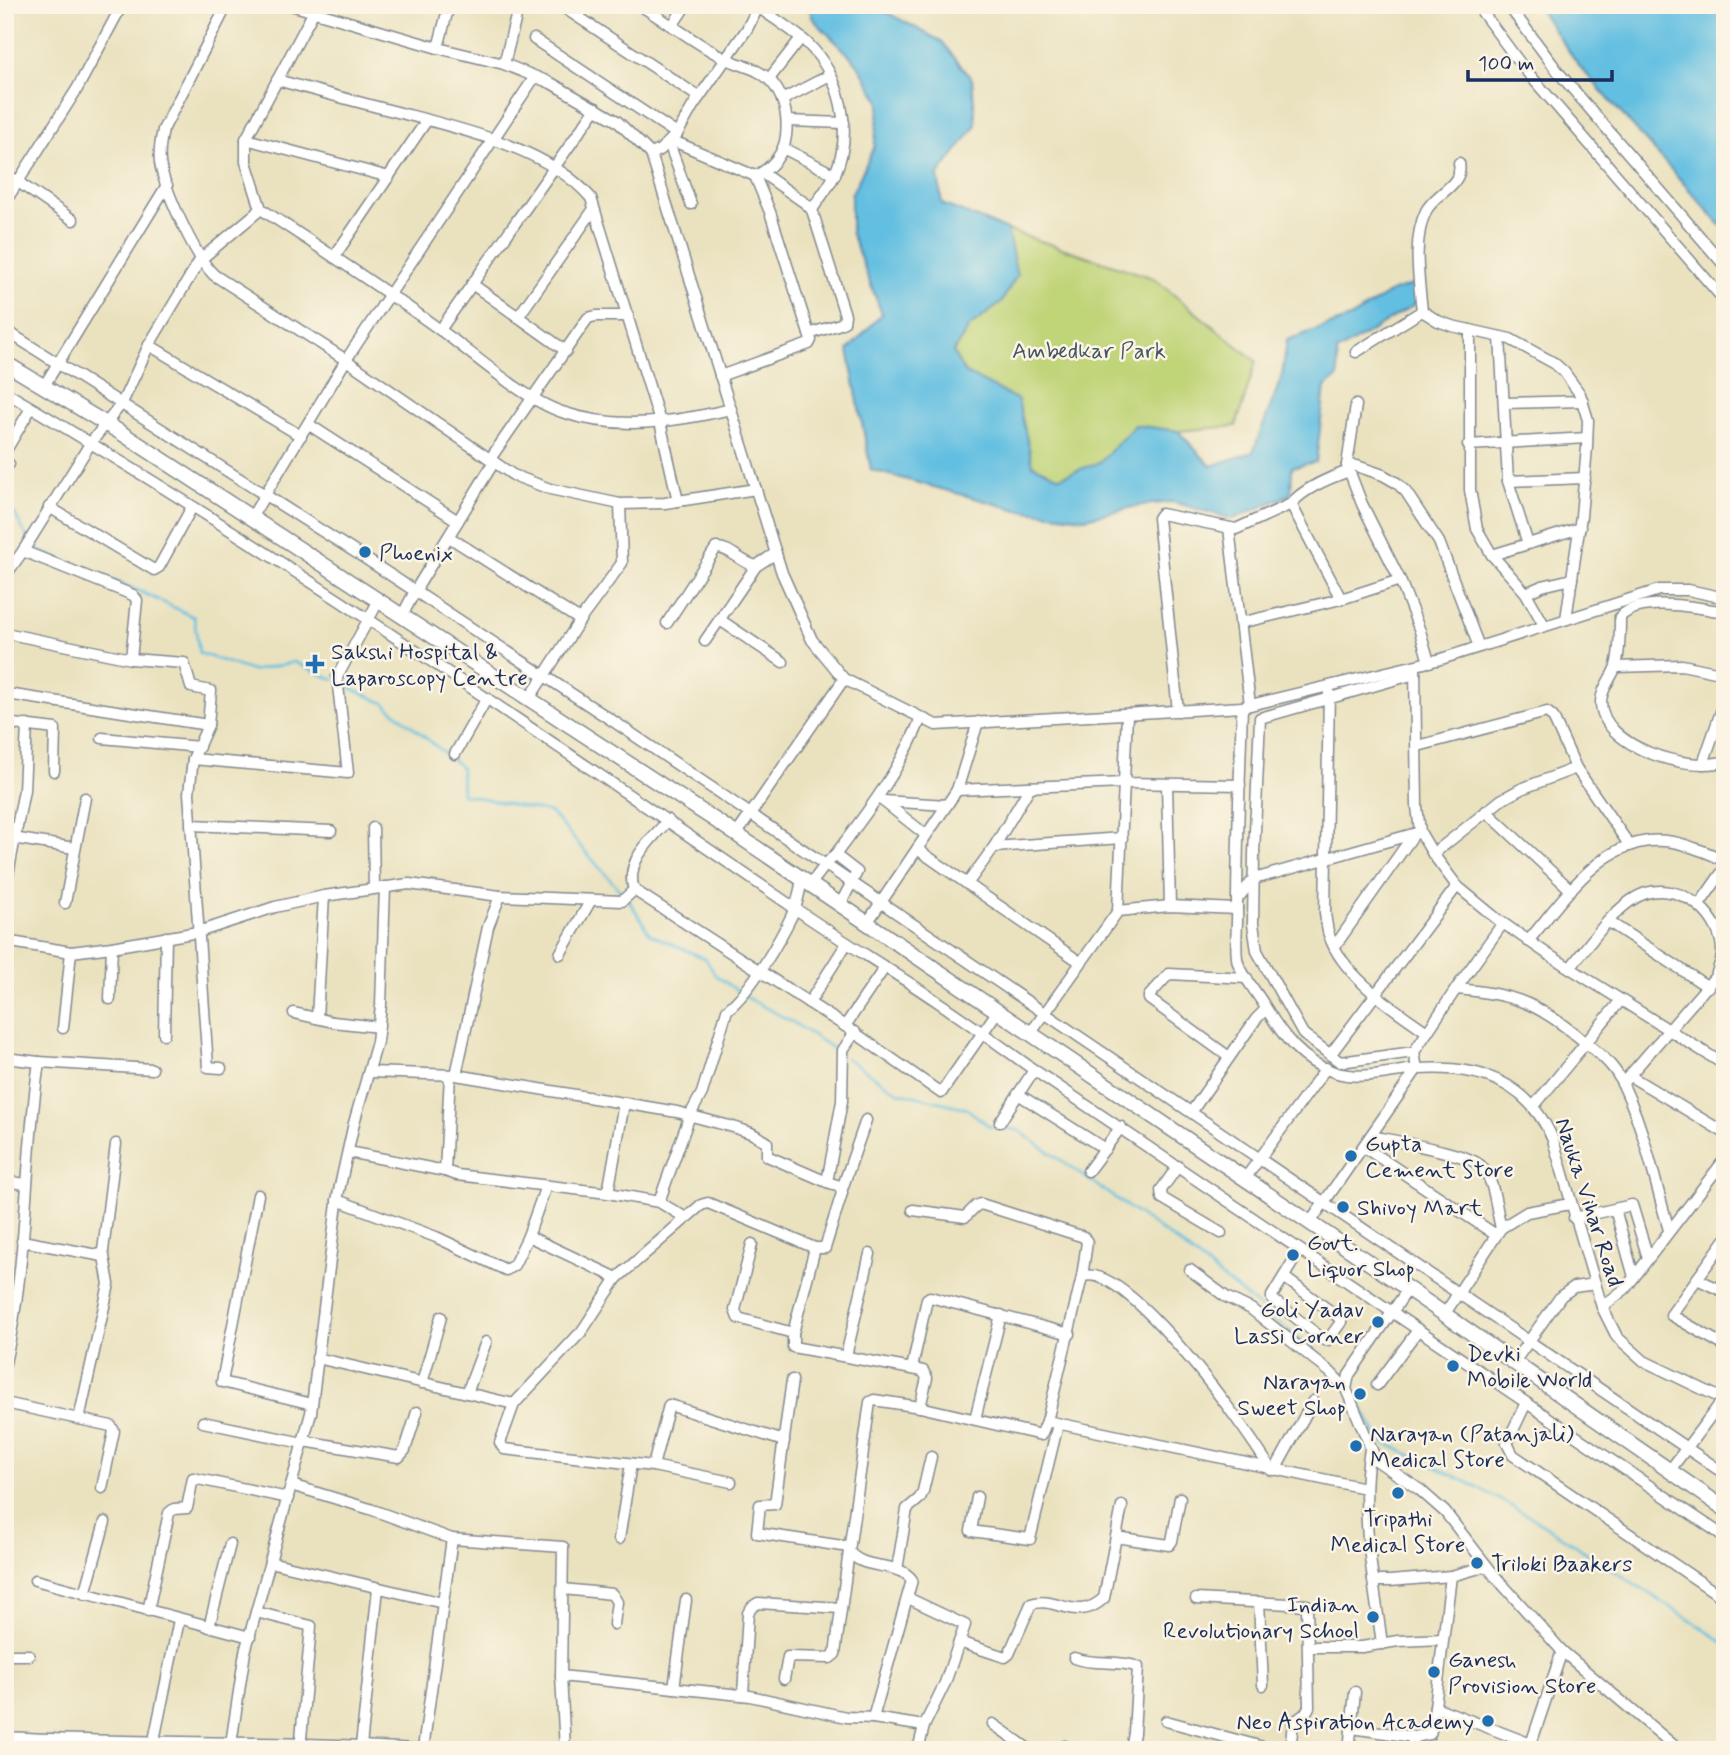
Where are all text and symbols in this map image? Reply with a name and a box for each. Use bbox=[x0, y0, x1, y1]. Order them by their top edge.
scale bar bbox=[1468, 38, 1611, 82]
text: 100 m bbox=[1478, 50, 1534, 78]
park label: Ambedkar Park bbox=[1012, 337, 1166, 367]
place label: Phoenix bbox=[379, 539, 453, 569]
marker: Phoenix bbox=[357, 544, 373, 560]
place label: Sakshi Hospital & Laparoscopy Centre bbox=[331, 638, 528, 694]
marker: Sakshi Hospital & Laparoscopy Centre bbox=[305, 654, 325, 674]
street label: Nauka Vihar Road bbox=[1547, 1114, 1630, 1291]
place label: Gupta Cement Store bbox=[1365, 1130, 1514, 1186]
marker: Gupta Cement Store bbox=[1343, 1148, 1359, 1164]
place label: Shivoy Mart bbox=[1357, 1194, 1483, 1224]
marker: Shivoy Mart bbox=[1335, 1199, 1351, 1215]
place label: Govt. Liquor Shop bbox=[1307, 1229, 1415, 1285]
marker: Govt. Liquor Shop bbox=[1285, 1247, 1301, 1263]
place label: Goli Yadav Lassi Corner bbox=[1234, 1296, 1364, 1352]
marker: Goli Yadav Lassi Corner bbox=[1370, 1314, 1386, 1330]
place label: Devki Mobile World bbox=[1467, 1340, 1592, 1396]
marker: Devki Mobile World bbox=[1445, 1358, 1461, 1374]
place label: Narayan Sweet Shop bbox=[1237, 1368, 1346, 1424]
marker: Narayan Sweet Shop bbox=[1352, 1386, 1368, 1402]
place label: Narayan (Patanjali) Medical Store bbox=[1370, 1420, 1574, 1476]
marker: Narayan (Patanjali) Medical Store bbox=[1348, 1438, 1364, 1454]
marker: Tripathi Medical Store bbox=[1390, 1485, 1406, 1501]
place label: Tripathi Medical Store bbox=[1331, 1505, 1466, 1561]
place label: Triloki Baakers bbox=[1491, 1550, 1632, 1580]
marker: Triloki Baakers bbox=[1469, 1555, 1485, 1571]
place label: Indian Revolutionary School bbox=[1163, 1591, 1359, 1647]
marker: Indian Revolutionary School bbox=[1365, 1609, 1381, 1625]
place label: Ganesh Provision Store bbox=[1448, 1646, 1596, 1702]
marker: Ganesh Provision Store bbox=[1426, 1664, 1442, 1680]
place label: Neo Aspiration Academy bbox=[1236, 1708, 1474, 1738]
marker: Neo Aspiration Academy bbox=[1480, 1713, 1496, 1729]

